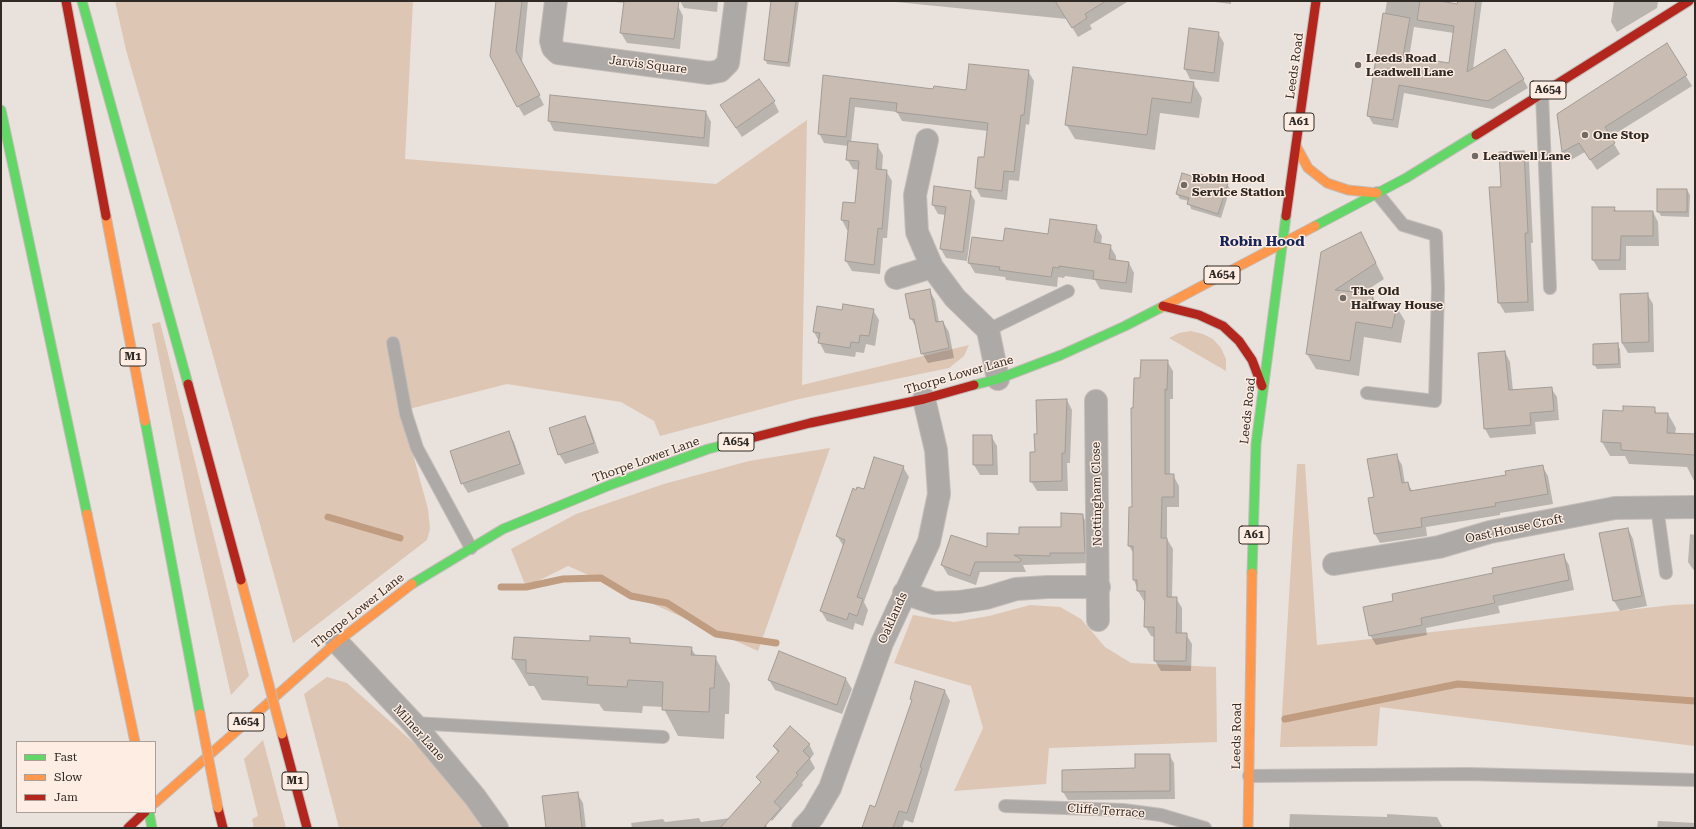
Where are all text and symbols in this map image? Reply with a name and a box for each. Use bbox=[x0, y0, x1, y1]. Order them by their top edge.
street label: Leeds Road bbox=[1283, 32, 1307, 100]
place label: Leeds Road Leadwell Lane bbox=[1366, 51, 1454, 79]
street label: Jarvis Square bbox=[608, 53, 688, 77]
marker: Leeds Road Leadwell Lane bbox=[1353, 60, 1363, 70]
road number: A654 bbox=[1530, 81, 1566, 99]
road number: A61 bbox=[1284, 113, 1314, 131]
place label: One Stop bbox=[1593, 128, 1649, 142]
marker: One Stop bbox=[1580, 130, 1590, 140]
place label: Leadwell Lane bbox=[1483, 149, 1571, 163]
marker: Leadwell Lane bbox=[1470, 151, 1480, 161]
place label: Robin Hood Service Station bbox=[1192, 171, 1285, 199]
marker: Robin Hood Service Station bbox=[1179, 180, 1189, 190]
district label: Robin Hood bbox=[1219, 234, 1305, 250]
road number: A654 bbox=[1204, 266, 1240, 284]
place label: The Old Halfway House bbox=[1351, 284, 1443, 312]
marker: The Old Halfway House bbox=[1338, 293, 1348, 303]
road number: M1 bbox=[120, 348, 146, 366]
street label: Thorpe Lower Lane bbox=[903, 353, 1015, 397]
street label: Leeds Road bbox=[1237, 377, 1259, 445]
road number: A654 bbox=[718, 433, 754, 451]
street label: Thorpe Lower Lane bbox=[591, 434, 701, 486]
street label: Nottingham Close bbox=[1089, 442, 1105, 546]
street label: Oast House Croft bbox=[1464, 512, 1564, 546]
road number: A61 bbox=[1239, 526, 1269, 544]
street label: Thorpe Lower Lane bbox=[309, 571, 407, 651]
street label: Oaklands bbox=[875, 590, 911, 646]
street label: Milner Lane bbox=[390, 702, 448, 764]
street label: Leeds Road bbox=[1229, 703, 1245, 769]
road number: A654 bbox=[228, 713, 264, 731]
legend bbox=[16, 741, 156, 813]
text: Fast bbox=[54, 750, 77, 764]
text: Slow bbox=[54, 770, 82, 784]
road number: M1 bbox=[282, 772, 308, 790]
text: Jam bbox=[54, 790, 78, 804]
street label: Cliffe Terrace bbox=[1067, 801, 1145, 821]

